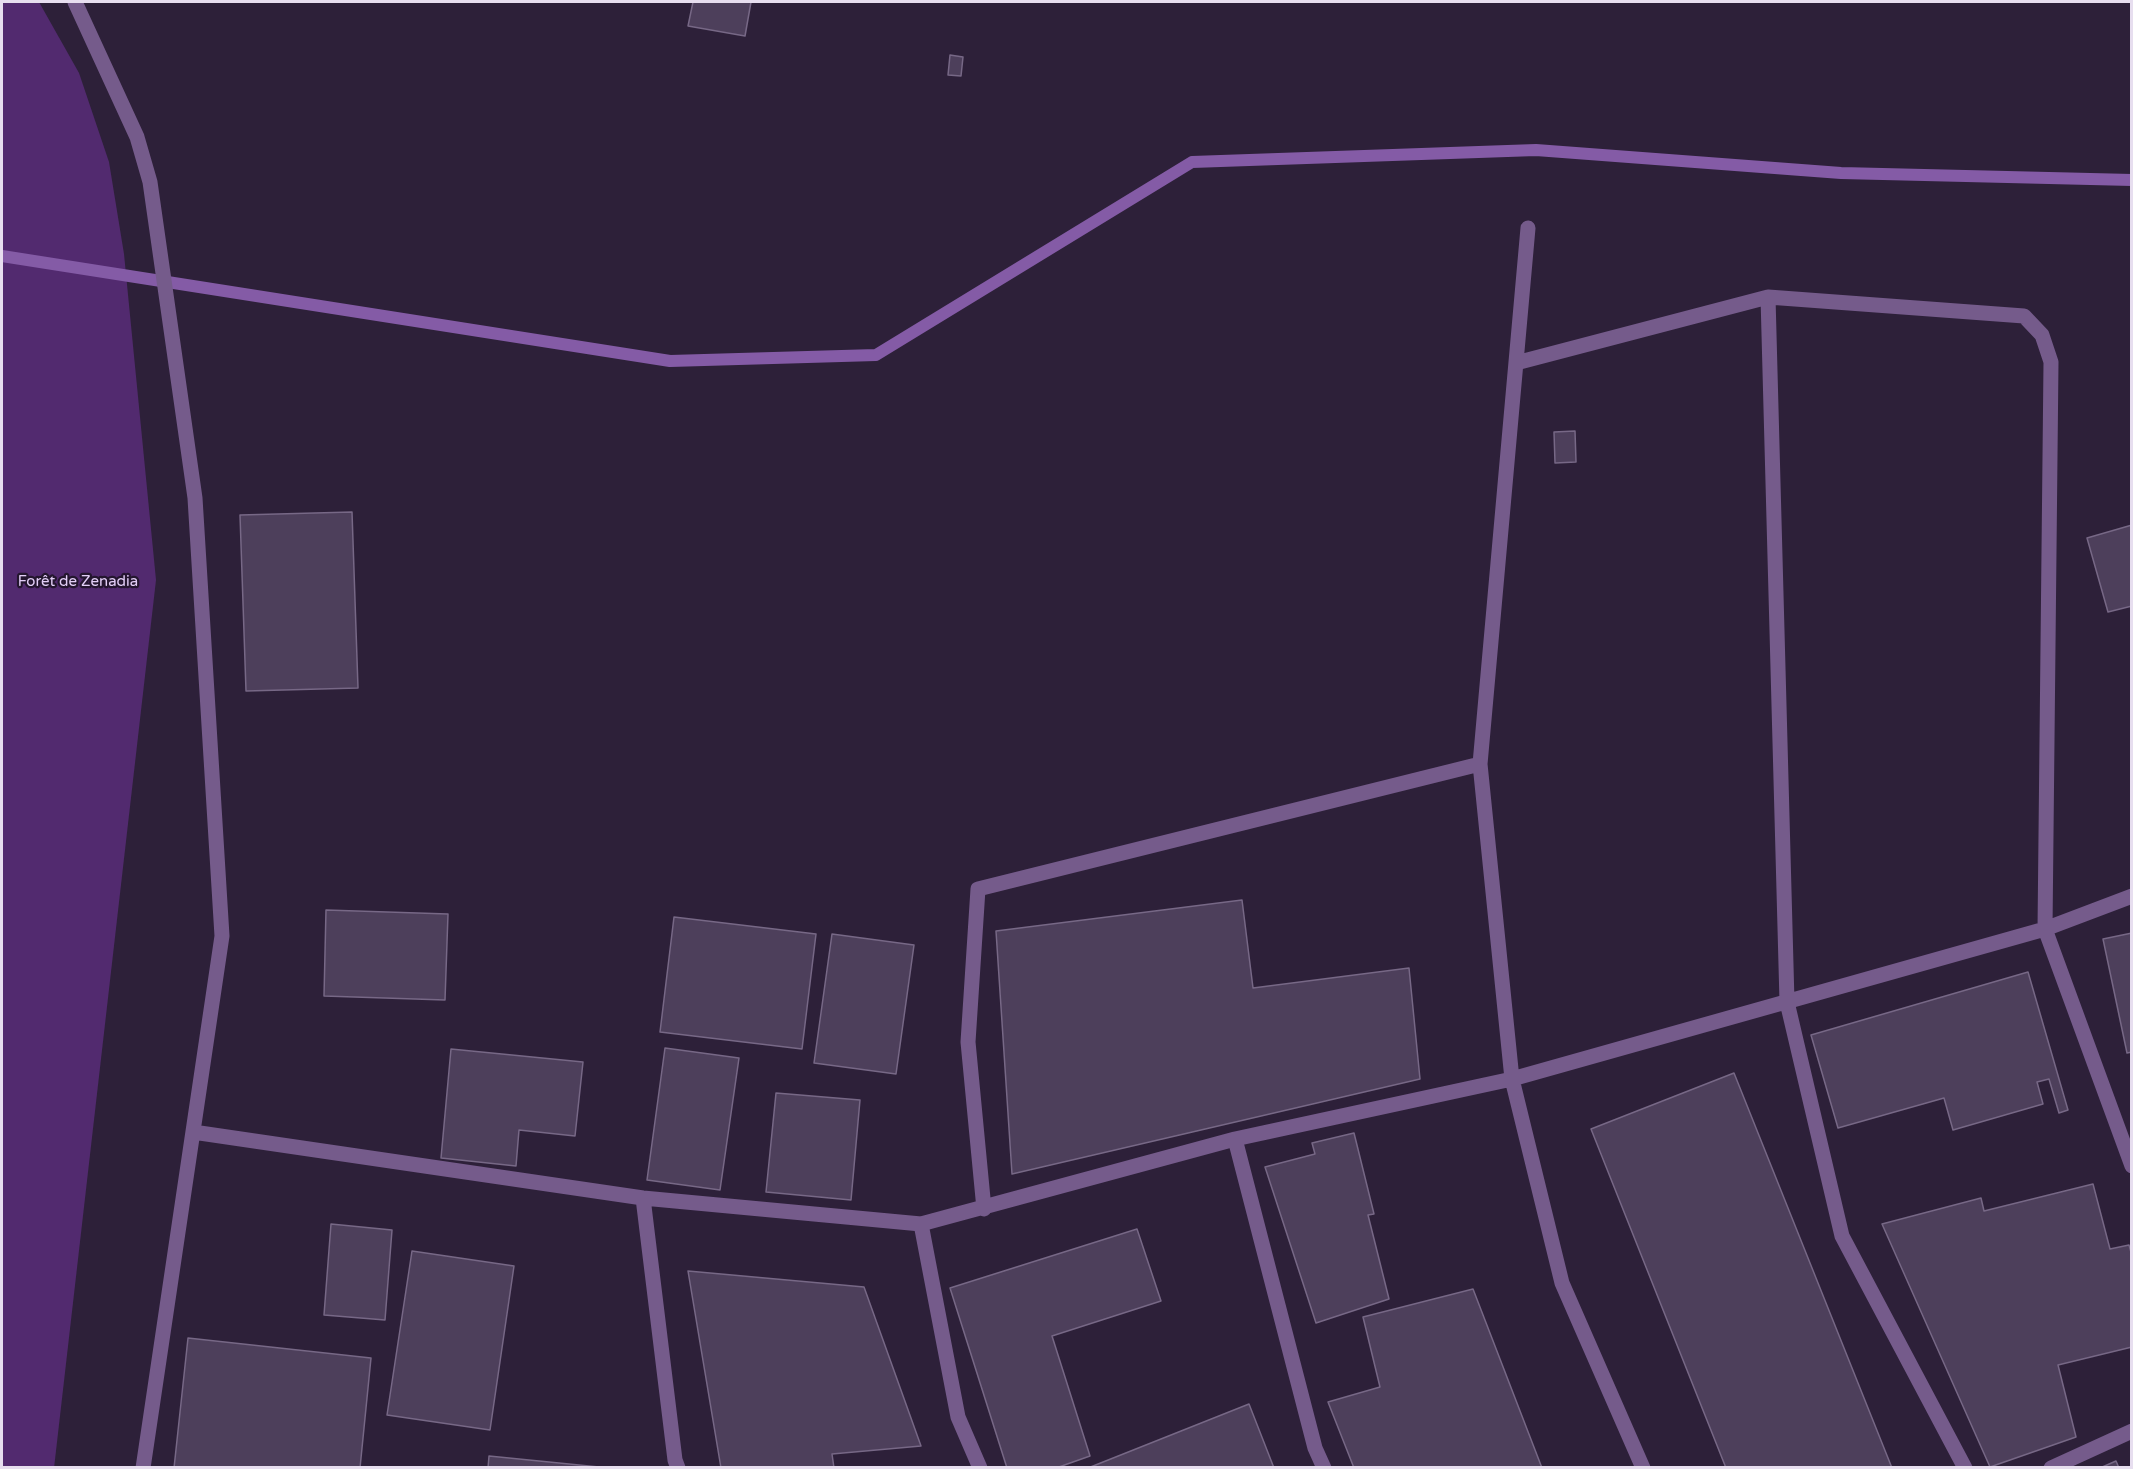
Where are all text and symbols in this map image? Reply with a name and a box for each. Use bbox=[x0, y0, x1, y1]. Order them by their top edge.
park label: Forêt de Zenadia bbox=[18, 573, 138, 591]

